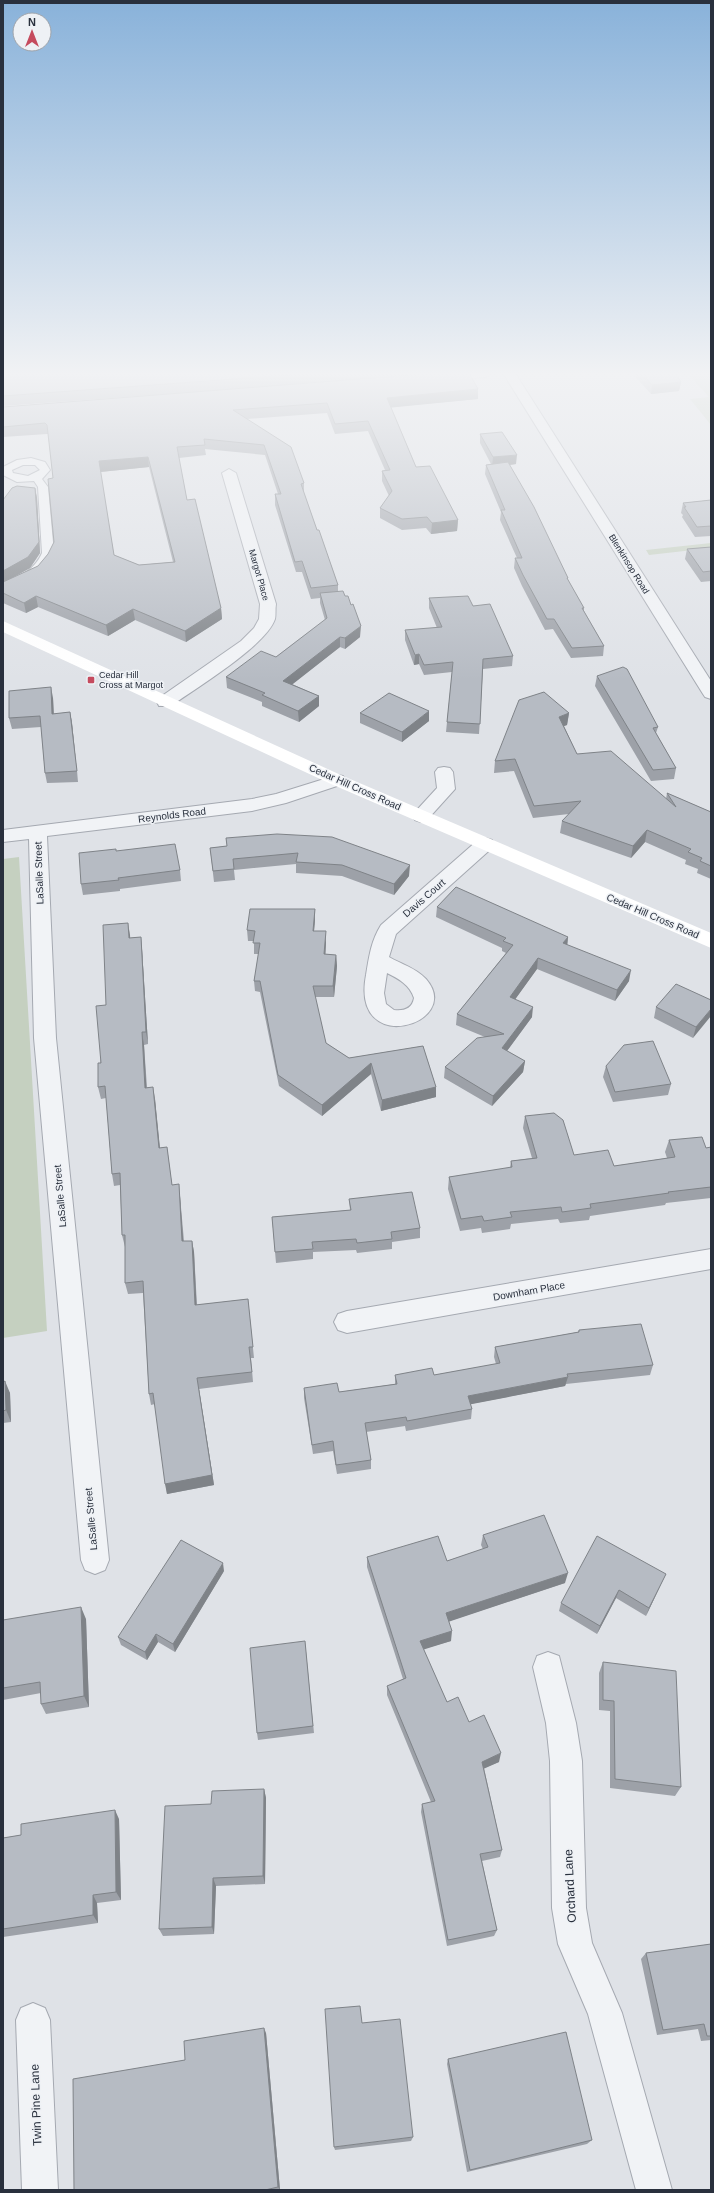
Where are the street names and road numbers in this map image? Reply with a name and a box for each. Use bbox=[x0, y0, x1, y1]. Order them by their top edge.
street label: Blenkinsop Road bbox=[607, 532, 651, 596]
street label: Margot Place bbox=[247, 548, 271, 602]
street label: Cedar Hill Cross Road bbox=[307, 762, 403, 812]
street label: Reynolds Road bbox=[137, 805, 207, 825]
street label: LaSalle Street bbox=[32, 841, 46, 905]
street label: Davis Court bbox=[401, 877, 447, 919]
street label: Cedar Hill Cross Road bbox=[605, 892, 701, 940]
street label: LaSalle Street bbox=[52, 1164, 68, 1228]
street label: Downham Place bbox=[492, 1279, 566, 1303]
street label: LaSalle Street bbox=[83, 1487, 99, 1551]
street label: Orchard Lane bbox=[561, 1849, 579, 1923]
street label: Twin Pine Lane bbox=[28, 2063, 44, 2146]

